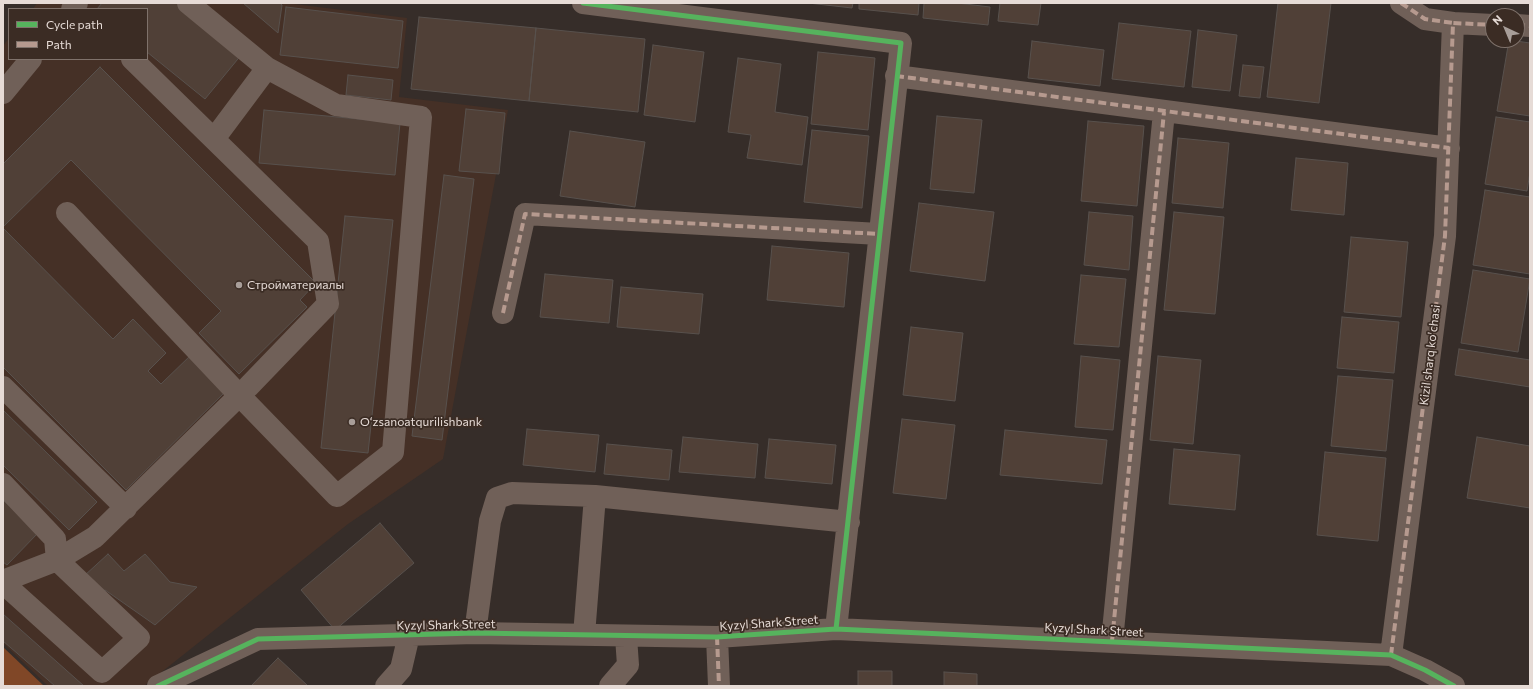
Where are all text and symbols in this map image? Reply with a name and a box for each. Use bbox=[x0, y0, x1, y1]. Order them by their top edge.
legend bbox=[8, 8, 148, 60]
north arrow bbox=[1485, 8, 1525, 48]
text: N bbox=[1490, 12, 1504, 27]
text: Cycle path bbox=[46, 17, 103, 31]
text: Path bbox=[46, 37, 72, 51]
place label: Стройматериалы bbox=[247, 278, 344, 292]
marker: Стройматериалы bbox=[234, 280, 244, 290]
street label: Kizil sharq ko'chasi bbox=[1417, 304, 1443, 406]
place label: Oʻzsanoatqurilishbank bbox=[360, 415, 482, 429]
marker: Oʻzsanoatqurilishbank bbox=[347, 417, 357, 427]
street label: Kyzyl Shark Street bbox=[719, 612, 819, 634]
street label: Kyzyl Shark Street bbox=[396, 617, 496, 633]
street label: Kyzyl Shark Street bbox=[1044, 620, 1144, 640]

